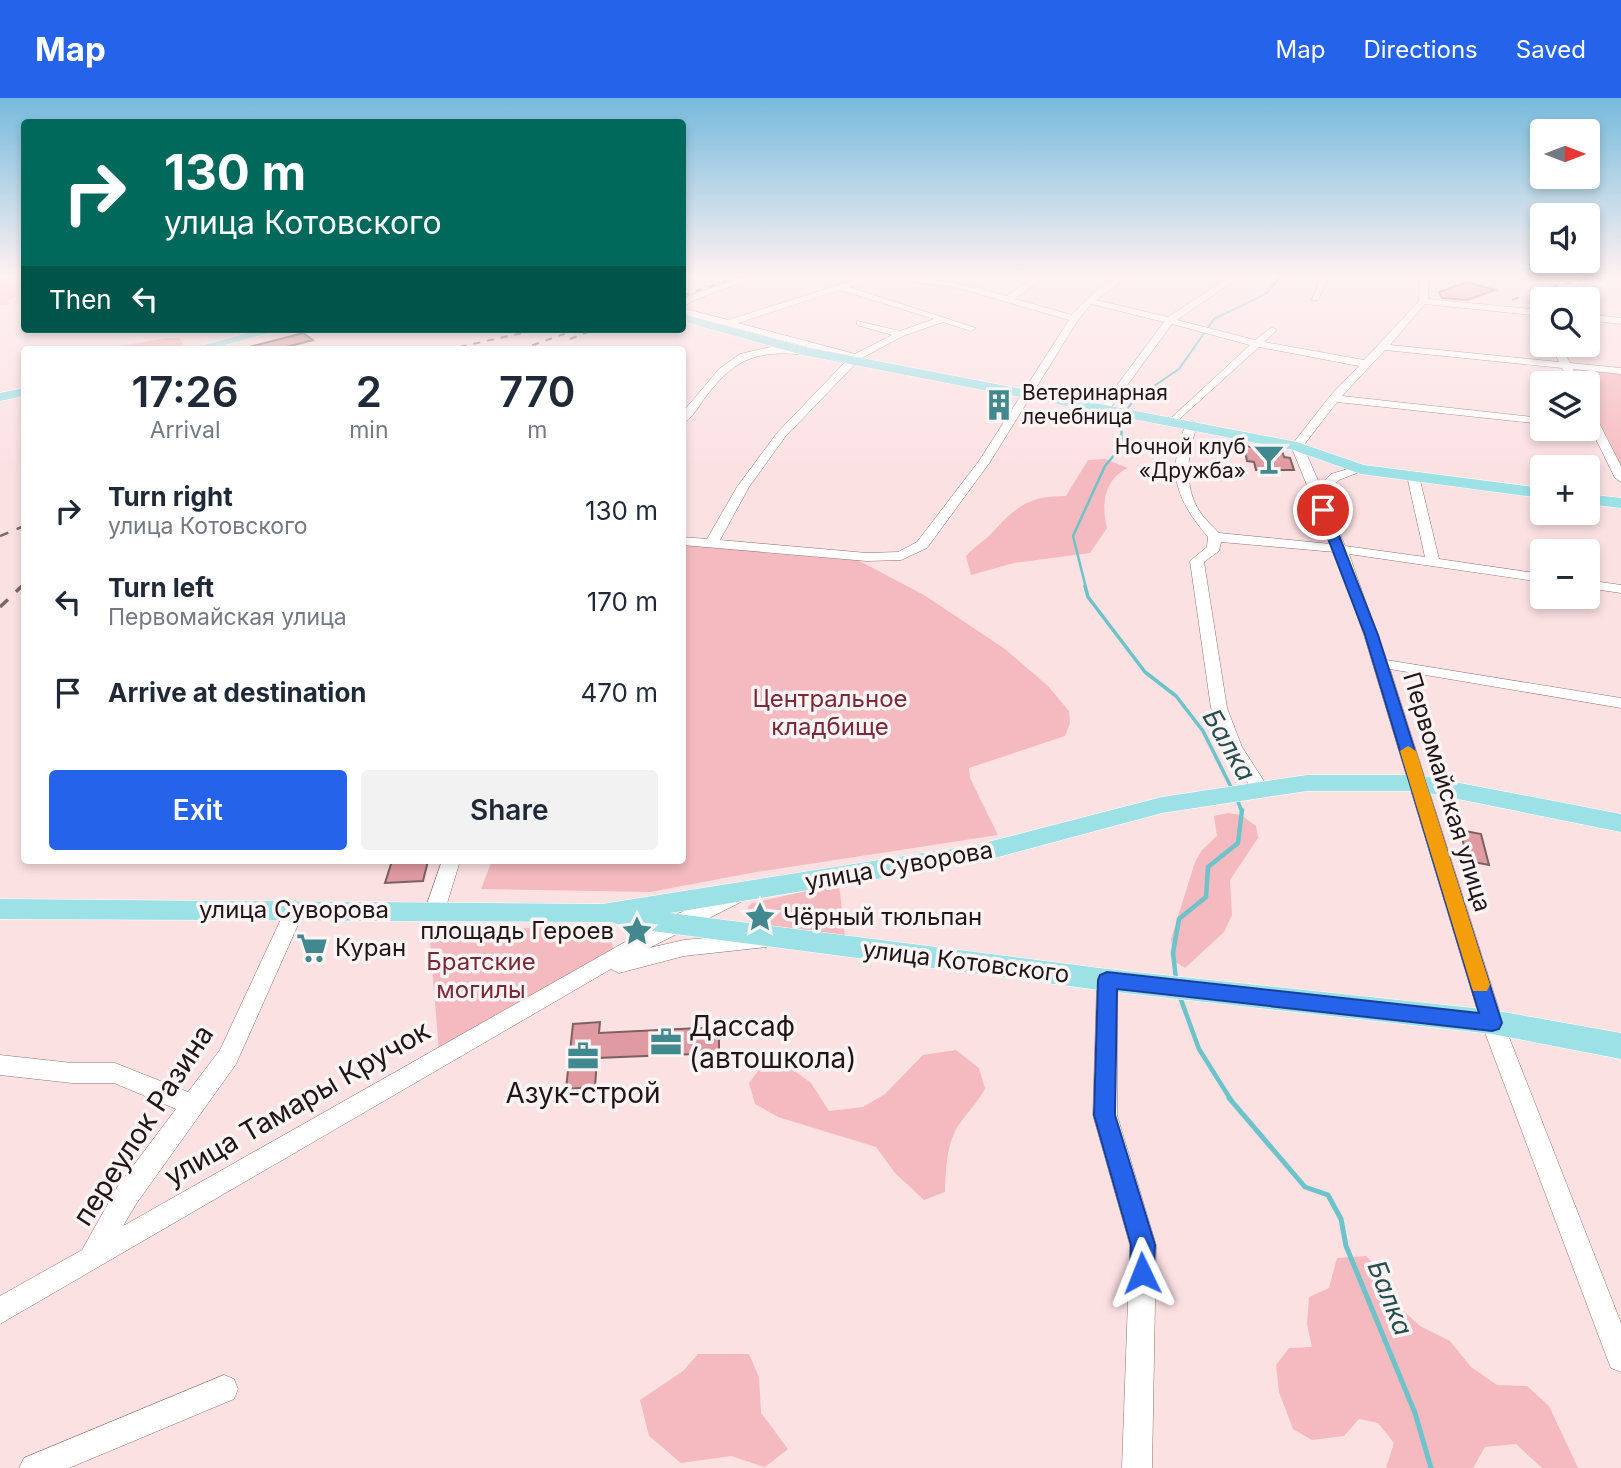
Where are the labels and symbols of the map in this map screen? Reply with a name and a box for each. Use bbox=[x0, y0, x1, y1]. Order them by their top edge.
north arrow bbox=[1530, 119, 1600, 189]
place label: Ветеринарная лечебница bbox=[1022, 380, 1168, 429]
building icon: Ветеринарная лечебница bbox=[982, 388, 1016, 422]
place label: Ночной клуб «Дружба» bbox=[1115, 434, 1246, 483]
bar icon: Ночной клуб «Дружба» bbox=[1252, 442, 1286, 476]
pin bbox=[1293, 480, 1353, 540]
street label: Первомайская улица bbox=[1397, 669, 1498, 915]
park label: Центральное кладбище bbox=[752, 684, 908, 741]
water label: Балка bbox=[1197, 703, 1262, 786]
street label: улица Суворова bbox=[803, 835, 995, 896]
street label: улица Суворова bbox=[199, 895, 389, 924]
place icon: Чёрный тюльпан bbox=[743, 900, 777, 934]
place label: Чёрный тюльпан bbox=[783, 902, 982, 931]
place icon: площадь Героев bbox=[620, 914, 654, 948]
place label: площадь Героев bbox=[420, 916, 614, 945]
supermarket icon: Куран bbox=[295, 931, 329, 965]
place label: Куран bbox=[335, 933, 406, 962]
street label: улица Котовского bbox=[861, 934, 1071, 989]
park label: Братские могилы bbox=[426, 947, 536, 1004]
place label: Дассаф (автошкола) bbox=[689, 1009, 857, 1075]
street label: улица Тамары Кручок bbox=[158, 1013, 436, 1193]
street label: переулок Разина bbox=[65, 1018, 221, 1232]
office icon: Дассаф (автошкола) bbox=[649, 1025, 683, 1059]
office icon: Азук-строй bbox=[566, 1039, 600, 1073]
place label: Азук-строй bbox=[505, 1076, 661, 1110]
position arrow bbox=[1105, 1236, 1179, 1310]
water label: Балка bbox=[1362, 1256, 1419, 1340]

